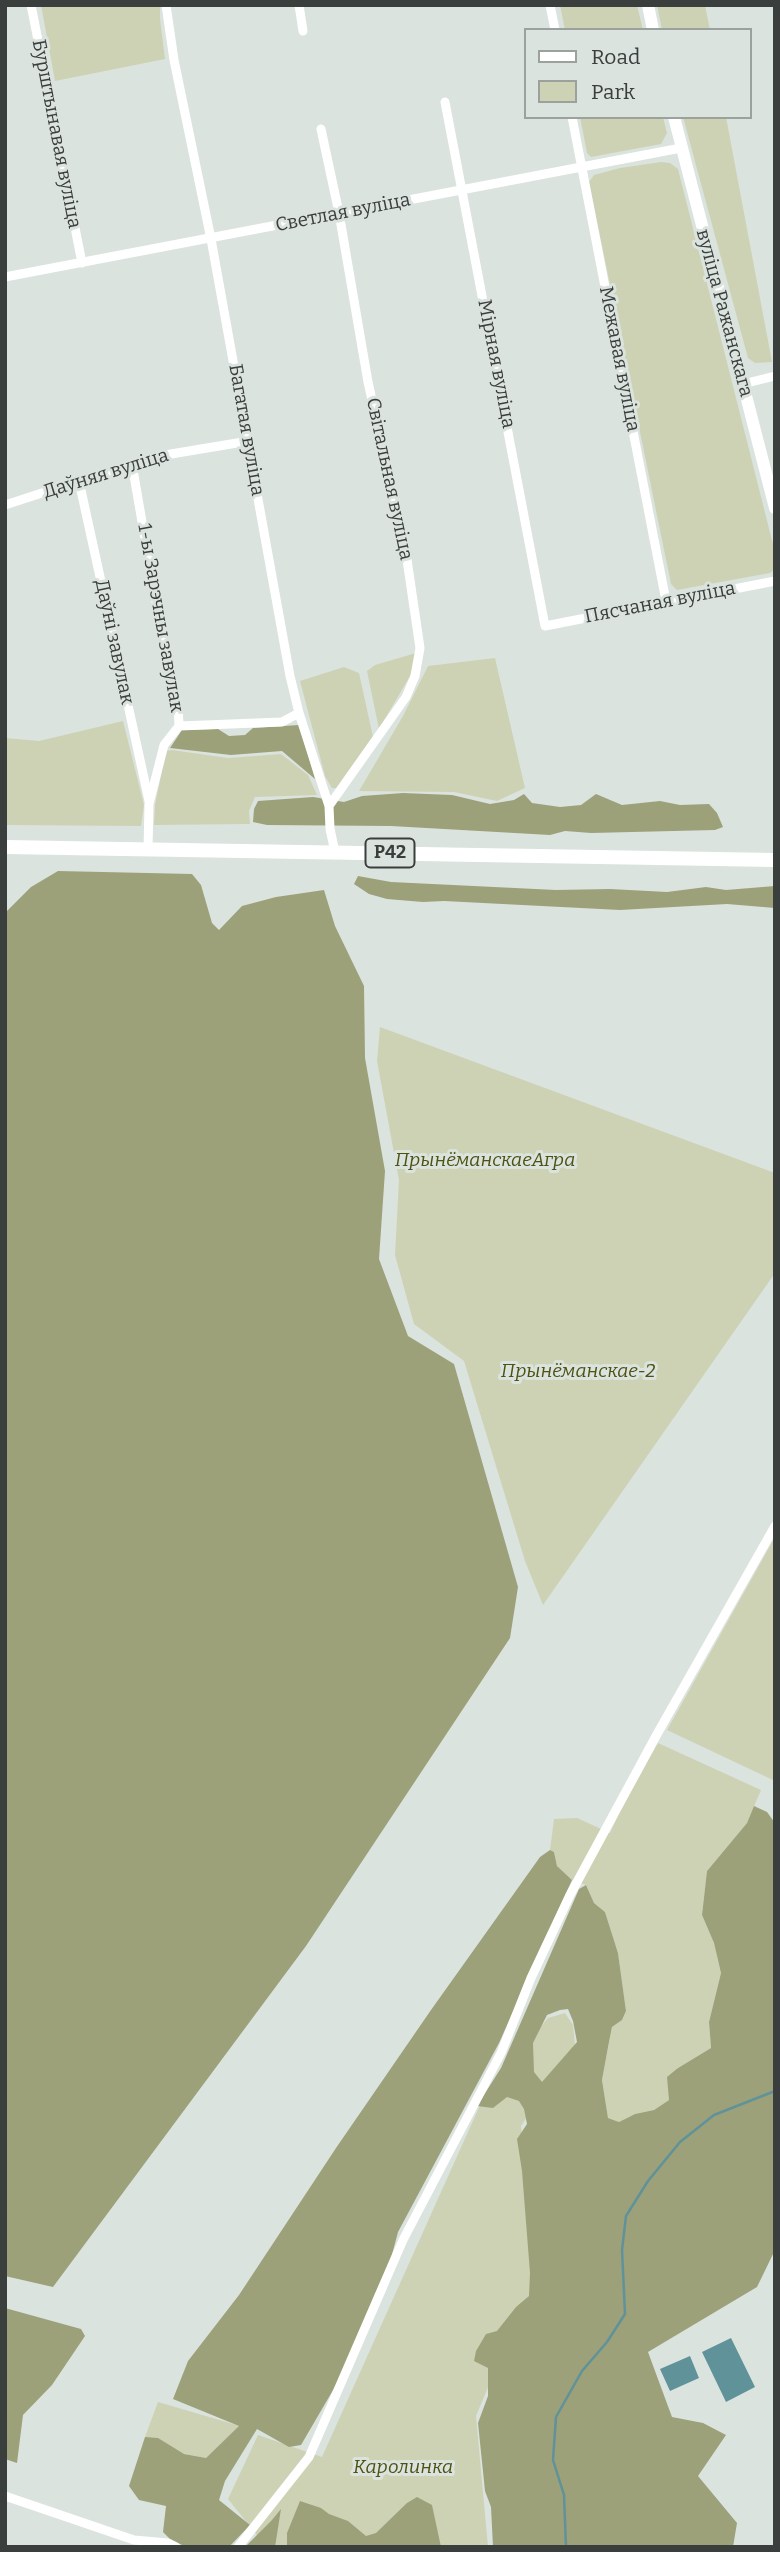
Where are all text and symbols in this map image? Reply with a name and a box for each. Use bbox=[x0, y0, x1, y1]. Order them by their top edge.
legend bbox=[524, 28, 752, 119]
street label: Бурштынавая вуліца bbox=[26, 38, 86, 230]
text: Road bbox=[591, 44, 640, 70]
text: Park bbox=[591, 79, 635, 105]
street label: Светлая вуліца bbox=[274, 189, 412, 237]
street label: вуліца Ражанскага bbox=[691, 227, 757, 399]
street label: Межавая вуліца bbox=[594, 284, 644, 434]
street label: Мірная вуліца bbox=[472, 298, 520, 430]
street label: Багатая вуліца bbox=[223, 362, 269, 498]
street label: Світальная вуліца bbox=[361, 396, 417, 562]
street label: Даўняя вуліца bbox=[41, 444, 171, 504]
street label: 1-ы Зарэчны завулак bbox=[132, 522, 188, 714]
street label: Даўні завулак bbox=[90, 577, 138, 707]
street label: Пясчаная вуліца bbox=[583, 577, 737, 629]
road number: Р42 bbox=[366, 838, 414, 868]
park label: ПрынёманскаеАгра bbox=[395, 1150, 575, 1172]
park label: Прынёманскае-2 bbox=[501, 1361, 655, 1383]
park label: Каролинка bbox=[353, 2457, 453, 2479]

